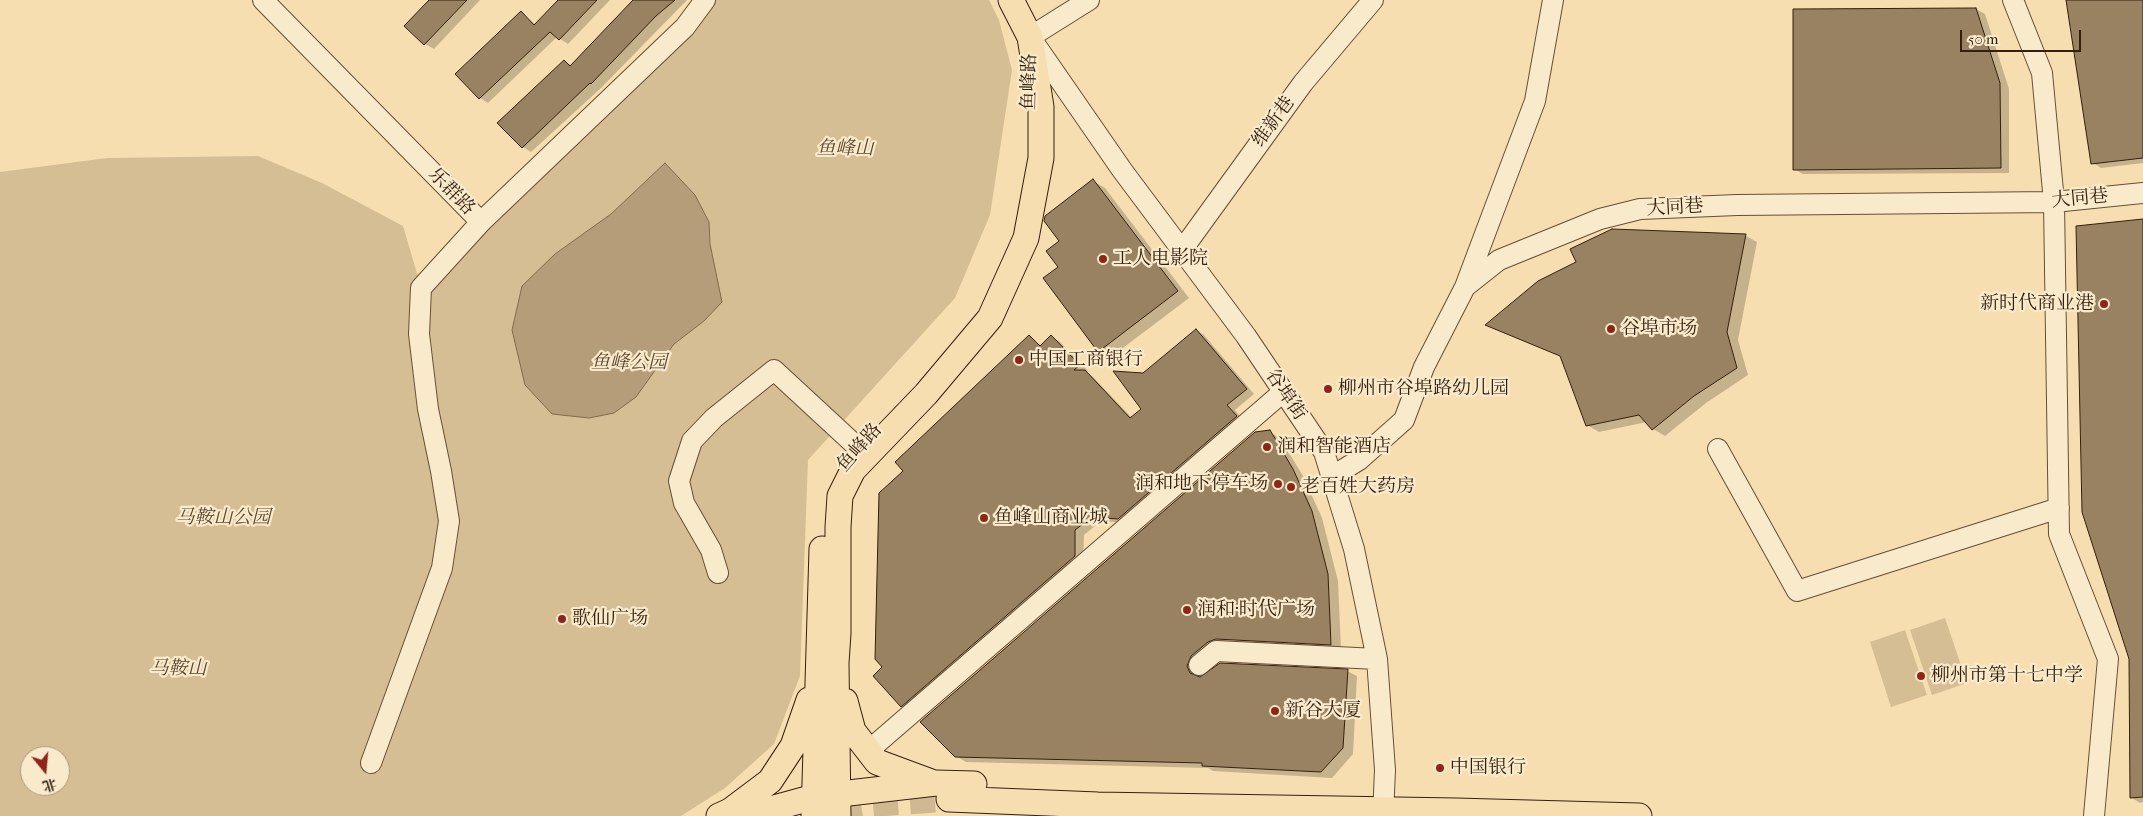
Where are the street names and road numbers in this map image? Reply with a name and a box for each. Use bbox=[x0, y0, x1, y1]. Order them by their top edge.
street label: 鱼峰路 bbox=[1018, 53, 1042, 111]
street label: 维新巷 bbox=[1248, 92, 1300, 152]
street label: 乐群路 bbox=[423, 164, 479, 220]
street label: 大同巷 bbox=[2051, 185, 2109, 213]
street label: 大同巷 bbox=[1646, 195, 1704, 221]
street label: 谷埠街 bbox=[1260, 365, 1310, 425]
street label: 鱼峰路 bbox=[833, 419, 887, 477]

